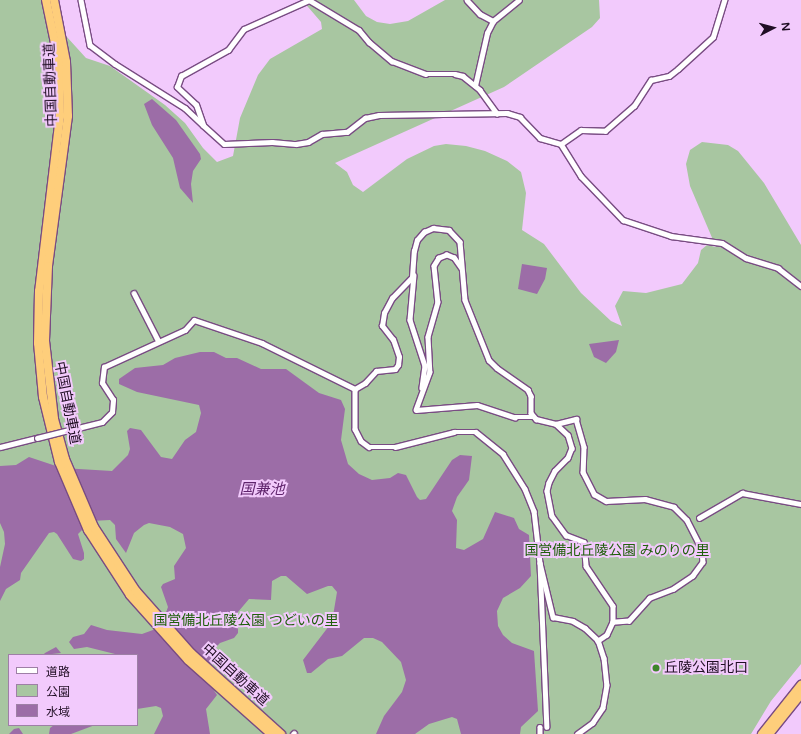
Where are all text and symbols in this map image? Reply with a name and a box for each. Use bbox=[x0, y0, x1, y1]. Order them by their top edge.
north arrow bbox=[753, 8, 793, 48]
text: N bbox=[779, 22, 792, 32]
street label: 中国自動車道 bbox=[41, 43, 61, 127]
street label: 中国自動車道 bbox=[51, 360, 83, 446]
water label: 国兼池 bbox=[240, 481, 284, 499]
park label: 国営備北丘陵公園 みのりの里 bbox=[524, 543, 710, 559]
park label: 国営備北丘陵公園 つどいの里 bbox=[153, 613, 339, 629]
street label: 中国自動車道 bbox=[198, 641, 272, 709]
legend bbox=[8, 654, 138, 726]
place label: 丘陵公園北口 bbox=[664, 660, 748, 676]
marker: 丘陵公園北口 bbox=[651, 663, 661, 673]
text: 道路 bbox=[46, 665, 70, 679]
text: 公園 bbox=[46, 685, 70, 699]
text: 水域 bbox=[46, 705, 70, 719]

